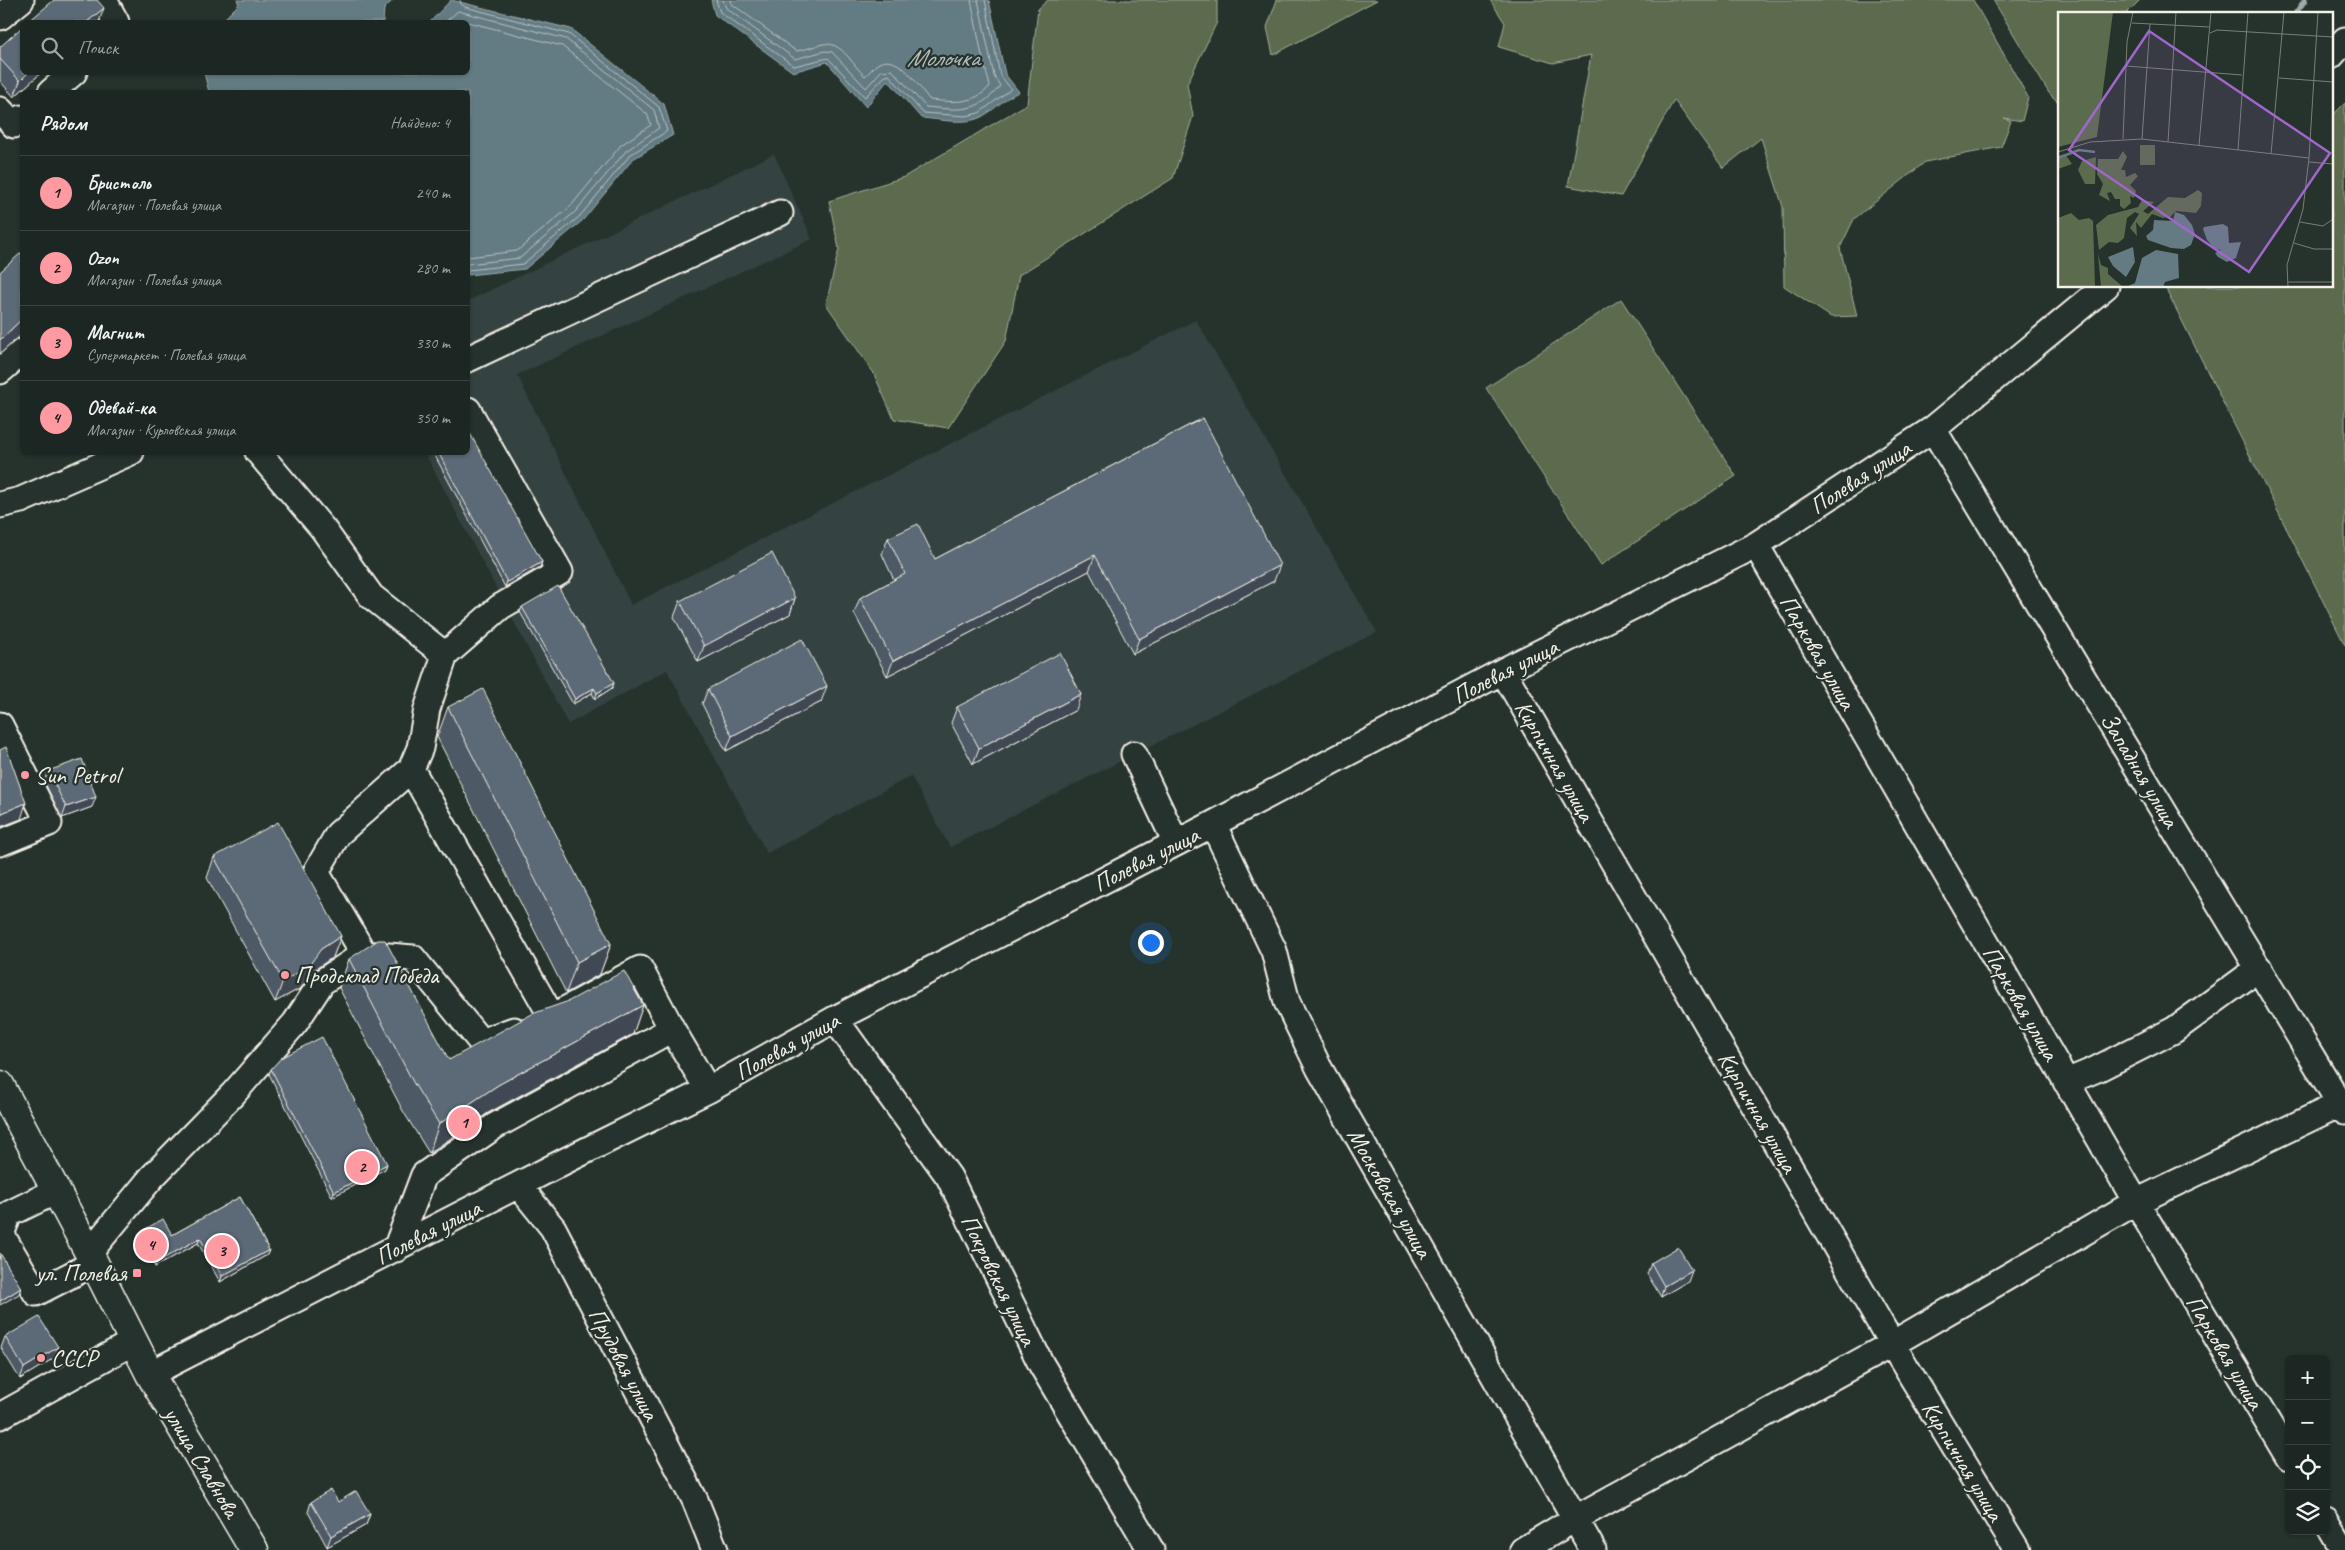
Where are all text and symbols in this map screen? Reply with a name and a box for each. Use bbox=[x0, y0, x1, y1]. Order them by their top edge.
inset map bbox=[2058, 12, 2332, 288]
search box bbox=[20, 20, 470, 75]
icon: search bbox=[38, 34, 66, 62]
text: Поиск bbox=[78, 36, 118, 60]
water label: Молочка bbox=[907, 42, 982, 74]
text: Рядом bbox=[40, 110, 87, 136]
text: Найдено: 4 bbox=[390, 113, 450, 133]
text: Бристоль bbox=[87, 171, 151, 195]
text: 1 bbox=[52, 183, 60, 203]
text: 240 m bbox=[416, 183, 450, 203]
text: Магазин · Полевая улица bbox=[87, 195, 221, 215]
text: Ozon bbox=[87, 246, 119, 270]
text: 2 bbox=[52, 258, 60, 278]
text: 280 m bbox=[416, 258, 450, 278]
text: Магазин · Полевая улица bbox=[87, 270, 221, 290]
text: Магнит bbox=[87, 321, 144, 345]
text: 3 bbox=[52, 333, 60, 353]
text: 330 m bbox=[416, 333, 450, 353]
text: Супермаркет · Полевая улица bbox=[87, 345, 246, 365]
text: Одевай-ка bbox=[87, 396, 155, 420]
text: 4 bbox=[52, 408, 60, 428]
text: 350 m bbox=[416, 408, 450, 428]
text: Магазин · Курловская улица bbox=[87, 420, 236, 440]
street label: Полевая улица bbox=[1804, 432, 1918, 521]
street label: Парковая улица bbox=[1773, 589, 1864, 716]
street label: Полевая улица bbox=[1447, 631, 1564, 710]
street label: Кирпичная улица bbox=[1508, 695, 1603, 828]
street label: Западная улица bbox=[2094, 707, 2187, 834]
place label: Sun Petrol bbox=[35, 760, 123, 790]
marker: Sun Petrol bbox=[19, 769, 31, 781]
street label: Полевая улица bbox=[1088, 819, 1205, 898]
your location bbox=[1138, 930, 1164, 956]
street label: Парковая улица bbox=[1976, 940, 2067, 1067]
place label: Продсклад Победа bbox=[295, 960, 440, 990]
marker: Продсклад Победа bbox=[279, 969, 291, 981]
street label: Полевая улица bbox=[729, 1004, 846, 1087]
street label: Кирпичная улица bbox=[1711, 1046, 1806, 1179]
pin: 1 bbox=[448, 1104, 480, 1142]
street label: Московская улица bbox=[1341, 1123, 1440, 1265]
pin: 2 bbox=[346, 1148, 378, 1186]
street label: Полевая улица bbox=[370, 1192, 487, 1271]
street label: Покровская улица bbox=[954, 1209, 1044, 1352]
pin: 4 bbox=[135, 1226, 167, 1264]
pin: 3 bbox=[206, 1232, 238, 1270]
place label: ул. Полевая bbox=[34, 1258, 128, 1288]
marker: ул. Полевая bbox=[131, 1267, 143, 1279]
street label: Парковая улица bbox=[2179, 1289, 2272, 1416]
street label: Прудовая улица bbox=[582, 1302, 667, 1427]
place label: СССР bbox=[51, 1343, 101, 1373]
marker: СССР bbox=[35, 1352, 47, 1364]
map controls bbox=[2285, 1355, 2330, 1535]
button: + bbox=[2285, 1355, 2330, 1400]
street label: Кирпичная улица bbox=[1915, 1395, 2011, 1528]
street label: улица Славнова bbox=[156, 1399, 248, 1525]
button: − bbox=[2285, 1400, 2330, 1445]
button: locate bbox=[2285, 1445, 2330, 1490]
button: layers bbox=[2285, 1490, 2330, 1535]

